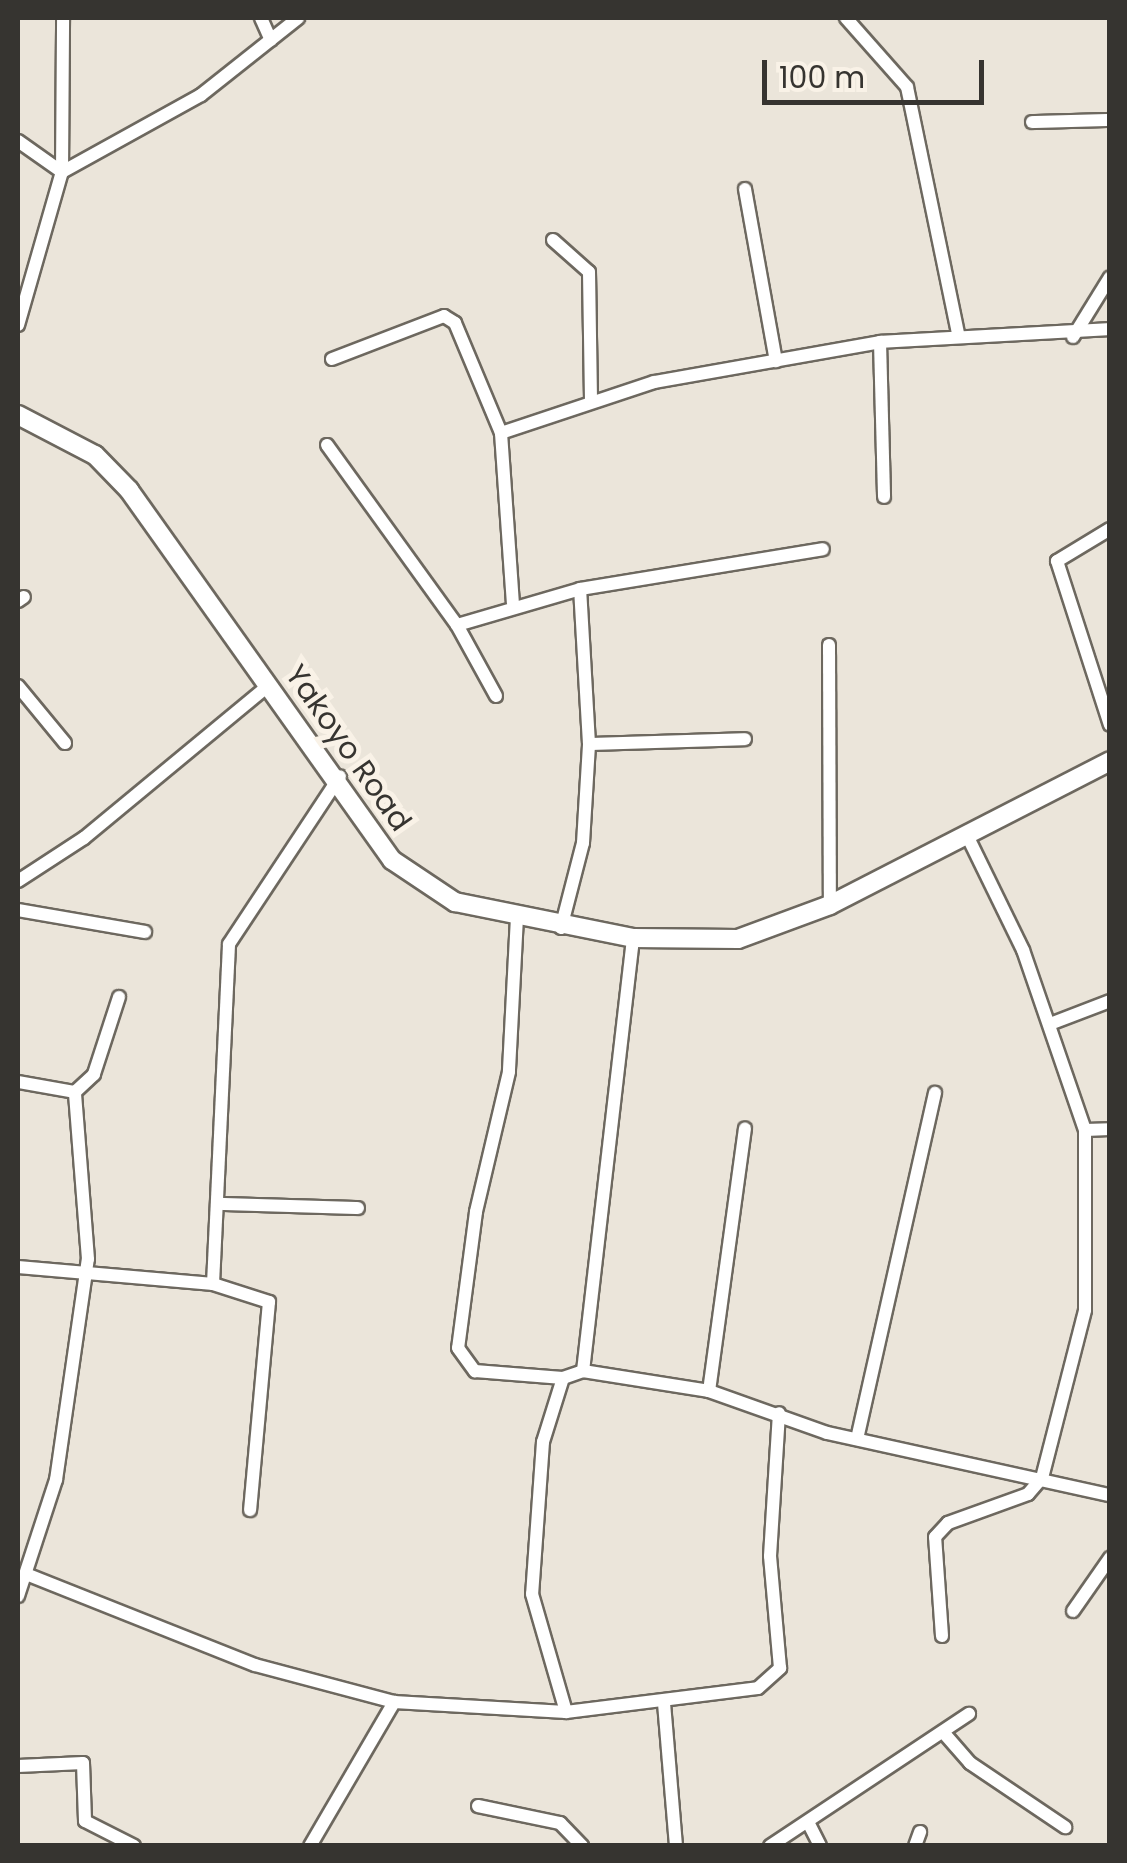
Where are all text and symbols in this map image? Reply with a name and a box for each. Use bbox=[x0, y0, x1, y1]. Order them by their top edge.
scale bar bbox=[767, 40, 990, 102]
text: 100 m bbox=[779, 56, 865, 99]
street label: Yakoyo Road bbox=[277, 658, 419, 838]

